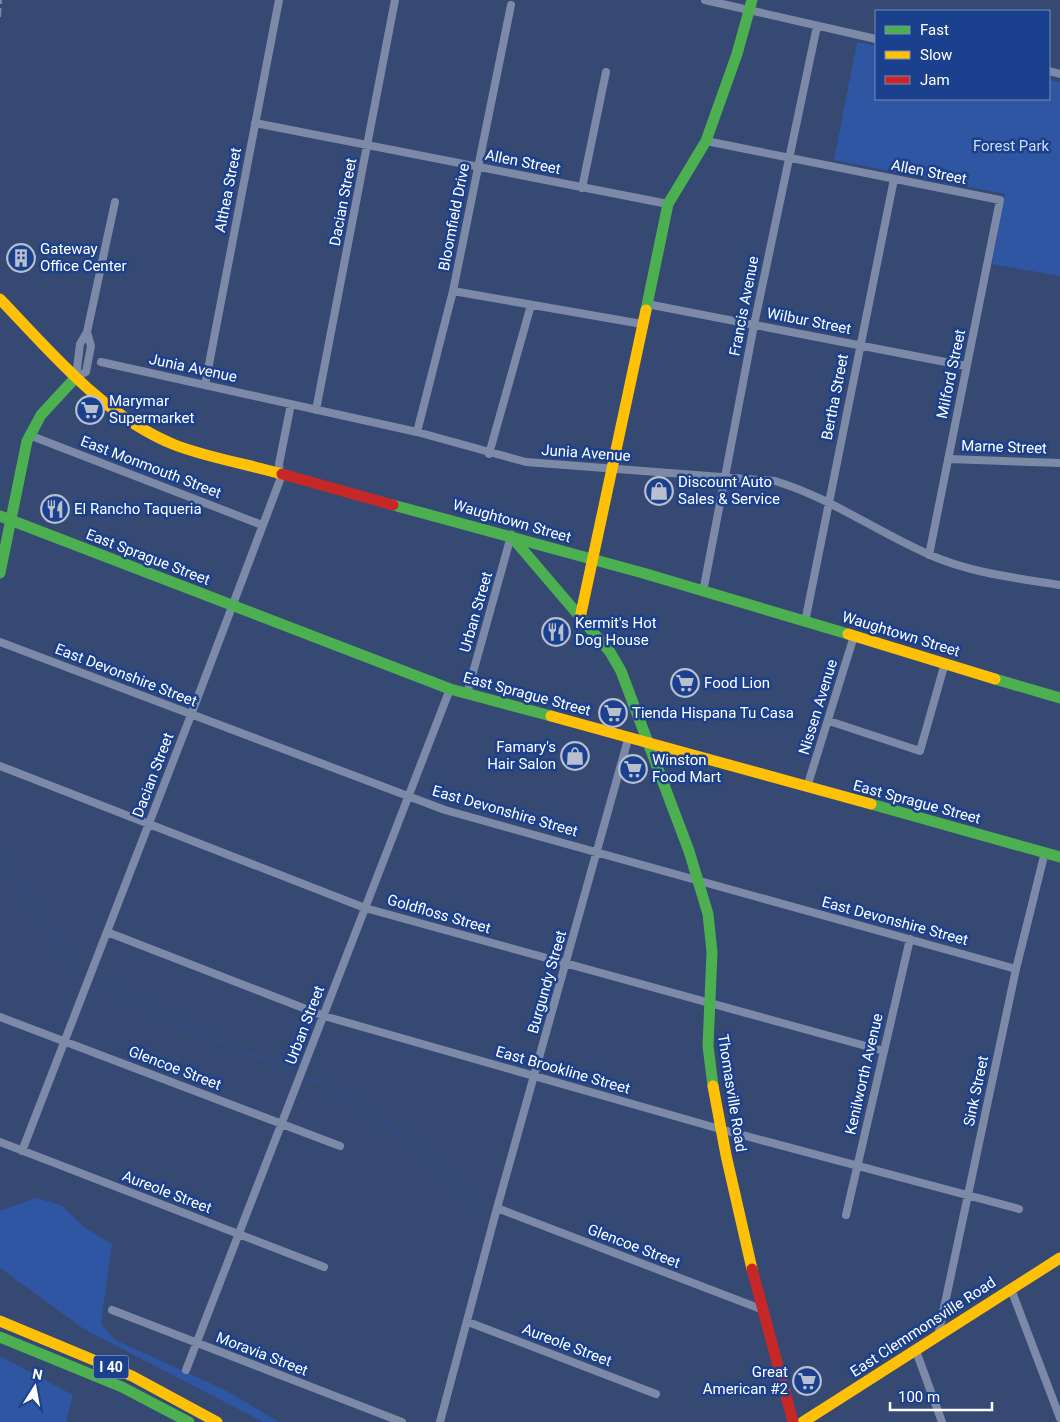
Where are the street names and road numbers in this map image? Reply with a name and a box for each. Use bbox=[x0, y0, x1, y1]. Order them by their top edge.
street label: Althea Street bbox=[211, 146, 245, 234]
street label: Allen Street bbox=[484, 146, 562, 178]
street label: Dacian Street bbox=[326, 156, 360, 248]
street label: Allen Street bbox=[890, 156, 968, 188]
street label: Bloomfield Drive bbox=[435, 162, 473, 272]
street label: Francis Avenue bbox=[725, 255, 763, 357]
street label: Wilbur Street bbox=[765, 304, 853, 338]
street label: Milford Street bbox=[933, 328, 969, 420]
street label: Junia Avenue bbox=[147, 350, 239, 386]
street label: Bertha Street bbox=[818, 352, 852, 442]
street label: East Monmouth Street bbox=[78, 432, 224, 502]
street label: Marne Street bbox=[961, 437, 1047, 457]
street label: Junia Avenue bbox=[541, 441, 631, 465]
street label: Waughtown Street bbox=[451, 495, 573, 547]
street label: East Sprague Street bbox=[83, 525, 213, 589]
street label: Urban Street bbox=[456, 570, 496, 654]
street label: Waughtown Street bbox=[840, 608, 962, 661]
street label: East Devonshire Street bbox=[52, 640, 200, 710]
street label: Nissen Avenue bbox=[795, 657, 841, 757]
street label: East Sprague Street bbox=[461, 668, 593, 720]
street label: Dacian Street bbox=[129, 730, 177, 820]
street label: East Sprague Street bbox=[851, 776, 983, 828]
street label: East Devonshire Street bbox=[430, 782, 580, 840]
street label: Goldfloss Street bbox=[385, 891, 493, 937]
street label: East Devonshire Street bbox=[820, 893, 970, 949]
street label: Burgundy Street bbox=[524, 928, 570, 1036]
street label: Urban Street bbox=[282, 983, 328, 1067]
street label: Kenilworth Avenue bbox=[841, 1012, 887, 1136]
street label: Thomasville Road bbox=[714, 1033, 750, 1153]
street label: Glencoe Street bbox=[126, 1042, 224, 1094]
street label: East Brookline Street bbox=[494, 1042, 632, 1098]
street label: Sink Street bbox=[960, 1054, 992, 1128]
street label: Aureole Street bbox=[120, 1167, 214, 1217]
street label: Glencoe Street bbox=[585, 1220, 683, 1272]
street label: East Clemmonsville Road bbox=[847, 1273, 999, 1381]
street label: Aureole Street bbox=[520, 1320, 614, 1370]
street label: Moravia Street bbox=[214, 1328, 311, 1380]
road number: I 40 bbox=[94, 1355, 128, 1378]

